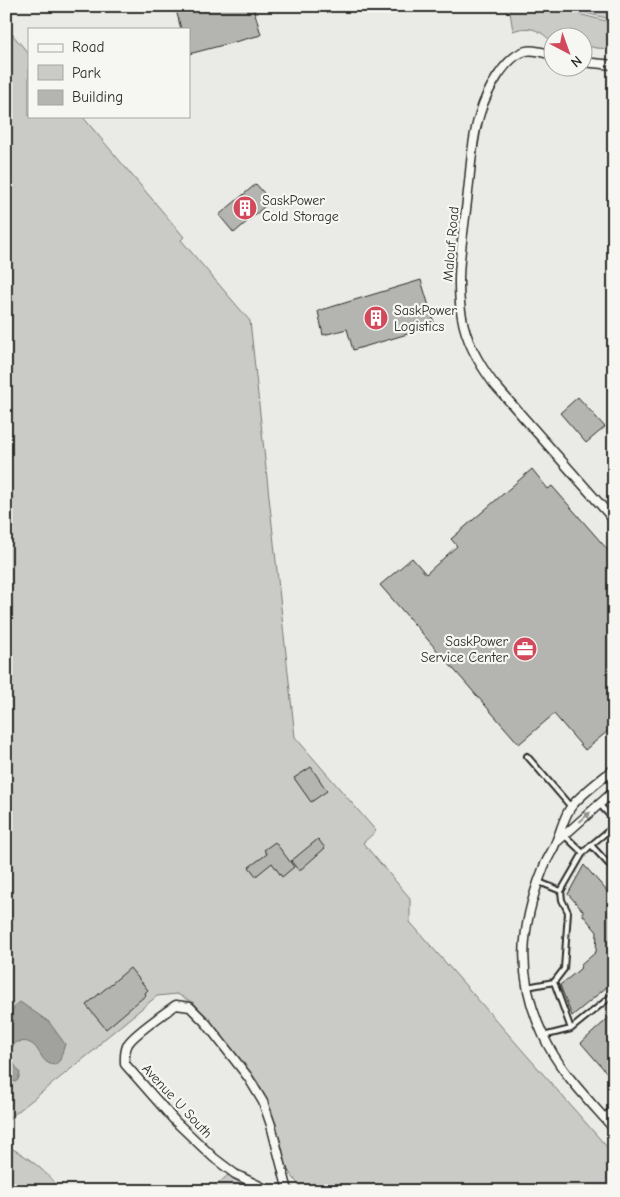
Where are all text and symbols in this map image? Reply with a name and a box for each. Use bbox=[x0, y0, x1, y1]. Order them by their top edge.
legend bbox=[28, 28, 190, 118]
north arrow bbox=[542, 28, 592, 78]
text: Road bbox=[72, 38, 104, 56]
text: N bbox=[567, 52, 585, 71]
text: Park bbox=[72, 64, 101, 82]
text: Building bbox=[72, 88, 123, 106]
place label: SaskPower Cold Storage bbox=[262, 192, 339, 225]
building icon: SaskPower Cold Storage bbox=[232, 195, 258, 221]
street label: Malouf Road bbox=[439, 206, 463, 282]
place label: SaskPower Logistics bbox=[394, 302, 457, 335]
building icon: SaskPower Logistics bbox=[363, 305, 389, 331]
place label: SaskPower Service Center bbox=[421, 633, 508, 666]
office icon: SaskPower Service Center bbox=[512, 636, 538, 662]
one-way arrow bbox=[579, 812, 591, 823]
street label: Avenue U South bbox=[138, 1060, 216, 1142]

